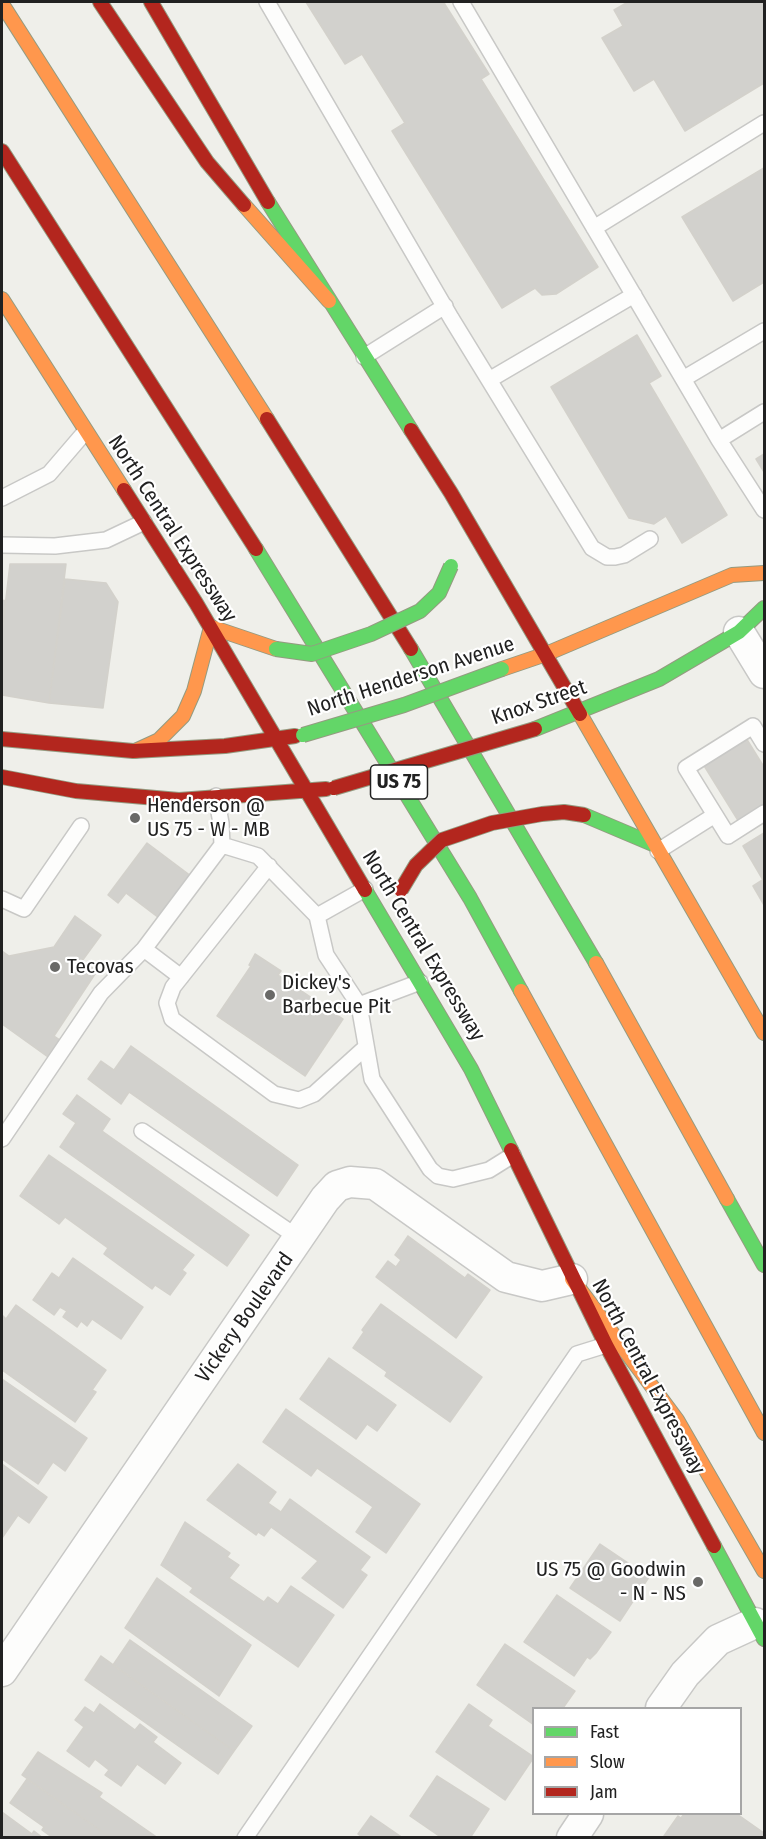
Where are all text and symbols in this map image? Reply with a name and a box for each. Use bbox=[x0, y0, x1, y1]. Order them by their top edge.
street label: North Central Expressway bbox=[102, 431, 242, 627]
street label: North Henderson Avenue bbox=[304, 632, 518, 722]
street label: Knox Street bbox=[488, 675, 590, 731]
road number: US 75 bbox=[370, 765, 428, 799]
place label: Henderson @ US 75 - W - MB bbox=[147, 793, 270, 843]
marker: Henderson @ US 75 - W - MB bbox=[128, 811, 142, 825]
street label: North Central Expressway bbox=[356, 846, 490, 1046]
place label: Tecovas bbox=[67, 954, 134, 980]
marker: Tecovas bbox=[48, 960, 62, 974]
place label: Dickey's Barbecue Pit bbox=[282, 970, 391, 1020]
marker: Dickey's Barbecue Pit bbox=[263, 988, 277, 1002]
street label: Vickery Boulevard bbox=[191, 1248, 299, 1388]
street label: North Central Expressway bbox=[586, 1275, 710, 1479]
place label: US 75 @ Goodwin - N - NS bbox=[536, 1557, 686, 1607]
marker: US 75 @ Goodwin - N - NS bbox=[691, 1575, 705, 1589]
legend bbox=[532, 1707, 742, 1815]
text: Fast bbox=[590, 1721, 619, 1743]
text: Slow bbox=[590, 1751, 625, 1773]
text: Jam bbox=[590, 1781, 618, 1803]

